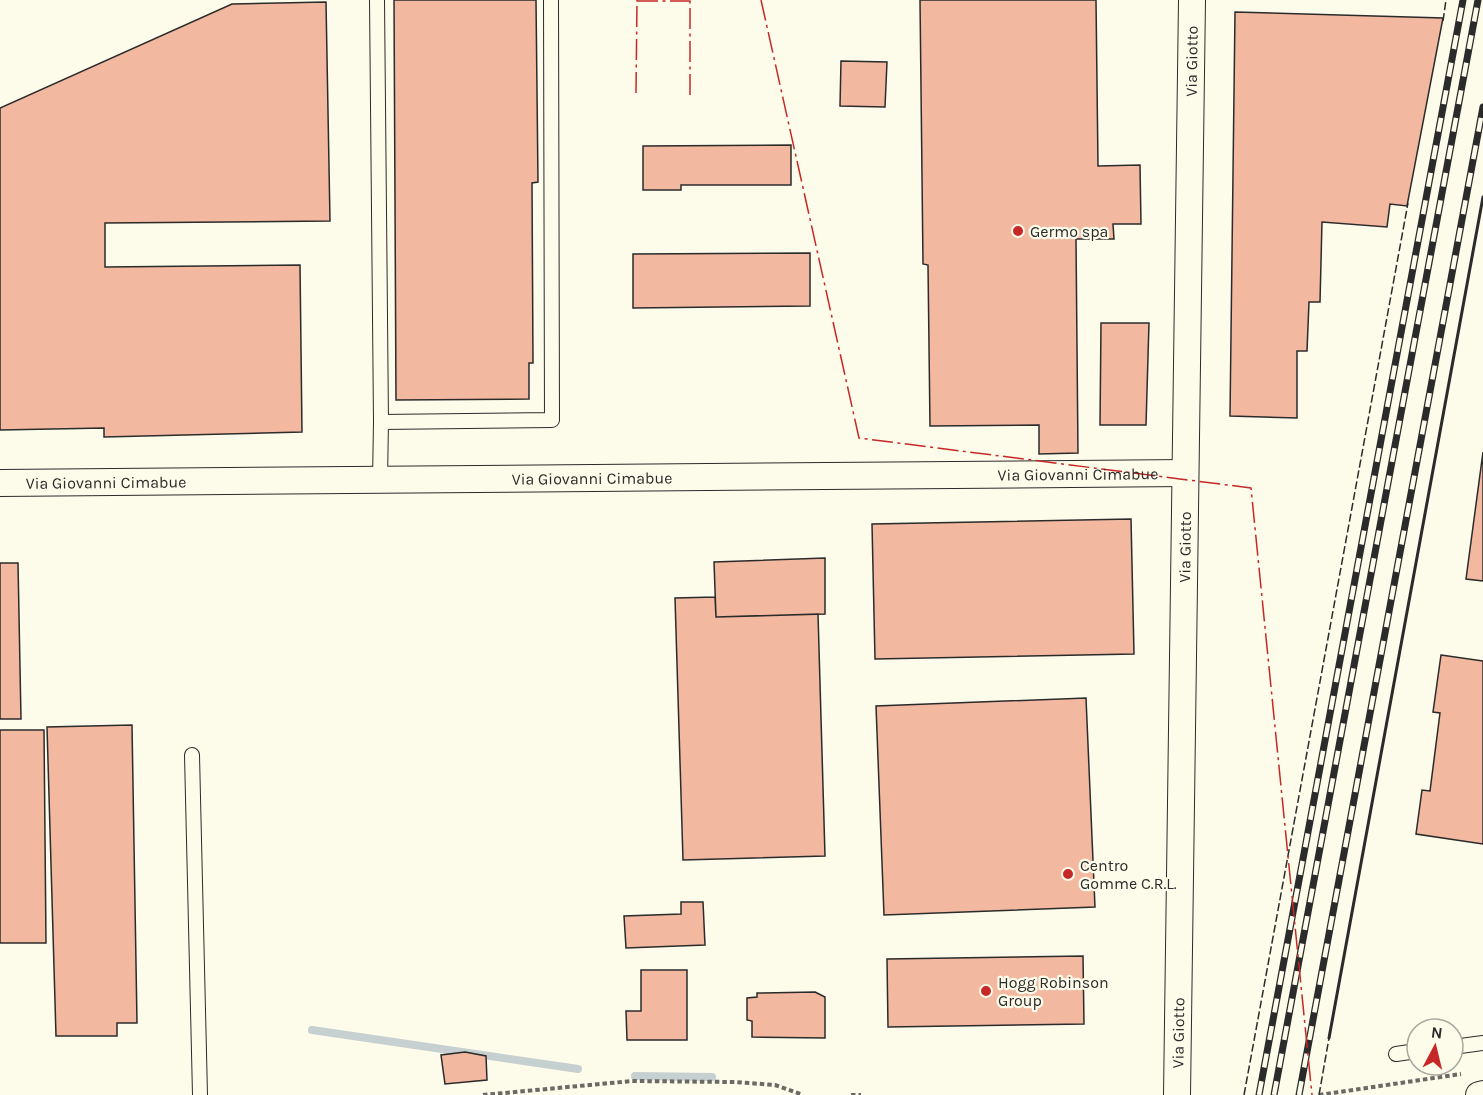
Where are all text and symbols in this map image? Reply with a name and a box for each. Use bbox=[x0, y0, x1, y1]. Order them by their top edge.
street label: Via Giotto bbox=[1182, 25, 1202, 97]
place label: Germo spa bbox=[1030, 222, 1108, 241]
marker: Germo spa bbox=[1011, 224, 1025, 238]
street label: Via Giovanni Cimabue bbox=[997, 464, 1158, 485]
street label: Via Giovanni Cimabue bbox=[512, 468, 672, 489]
street label: Via Giovanni Cimabue bbox=[26, 472, 186, 493]
street label: Via Giotto bbox=[1175, 511, 1195, 583]
place label: Centro Gomme C.R.L. bbox=[1080, 856, 1177, 893]
marker: Centro Gomme C.R.L. bbox=[1061, 867, 1075, 881]
place label: Hogg Robinson Group bbox=[998, 973, 1109, 1010]
marker: Hogg Robinson Group bbox=[979, 984, 993, 998]
street label: Via Giotto bbox=[1168, 997, 1188, 1069]
north arrow bbox=[1405, 1017, 1465, 1077]
text: N bbox=[1430, 1022, 1444, 1043]

